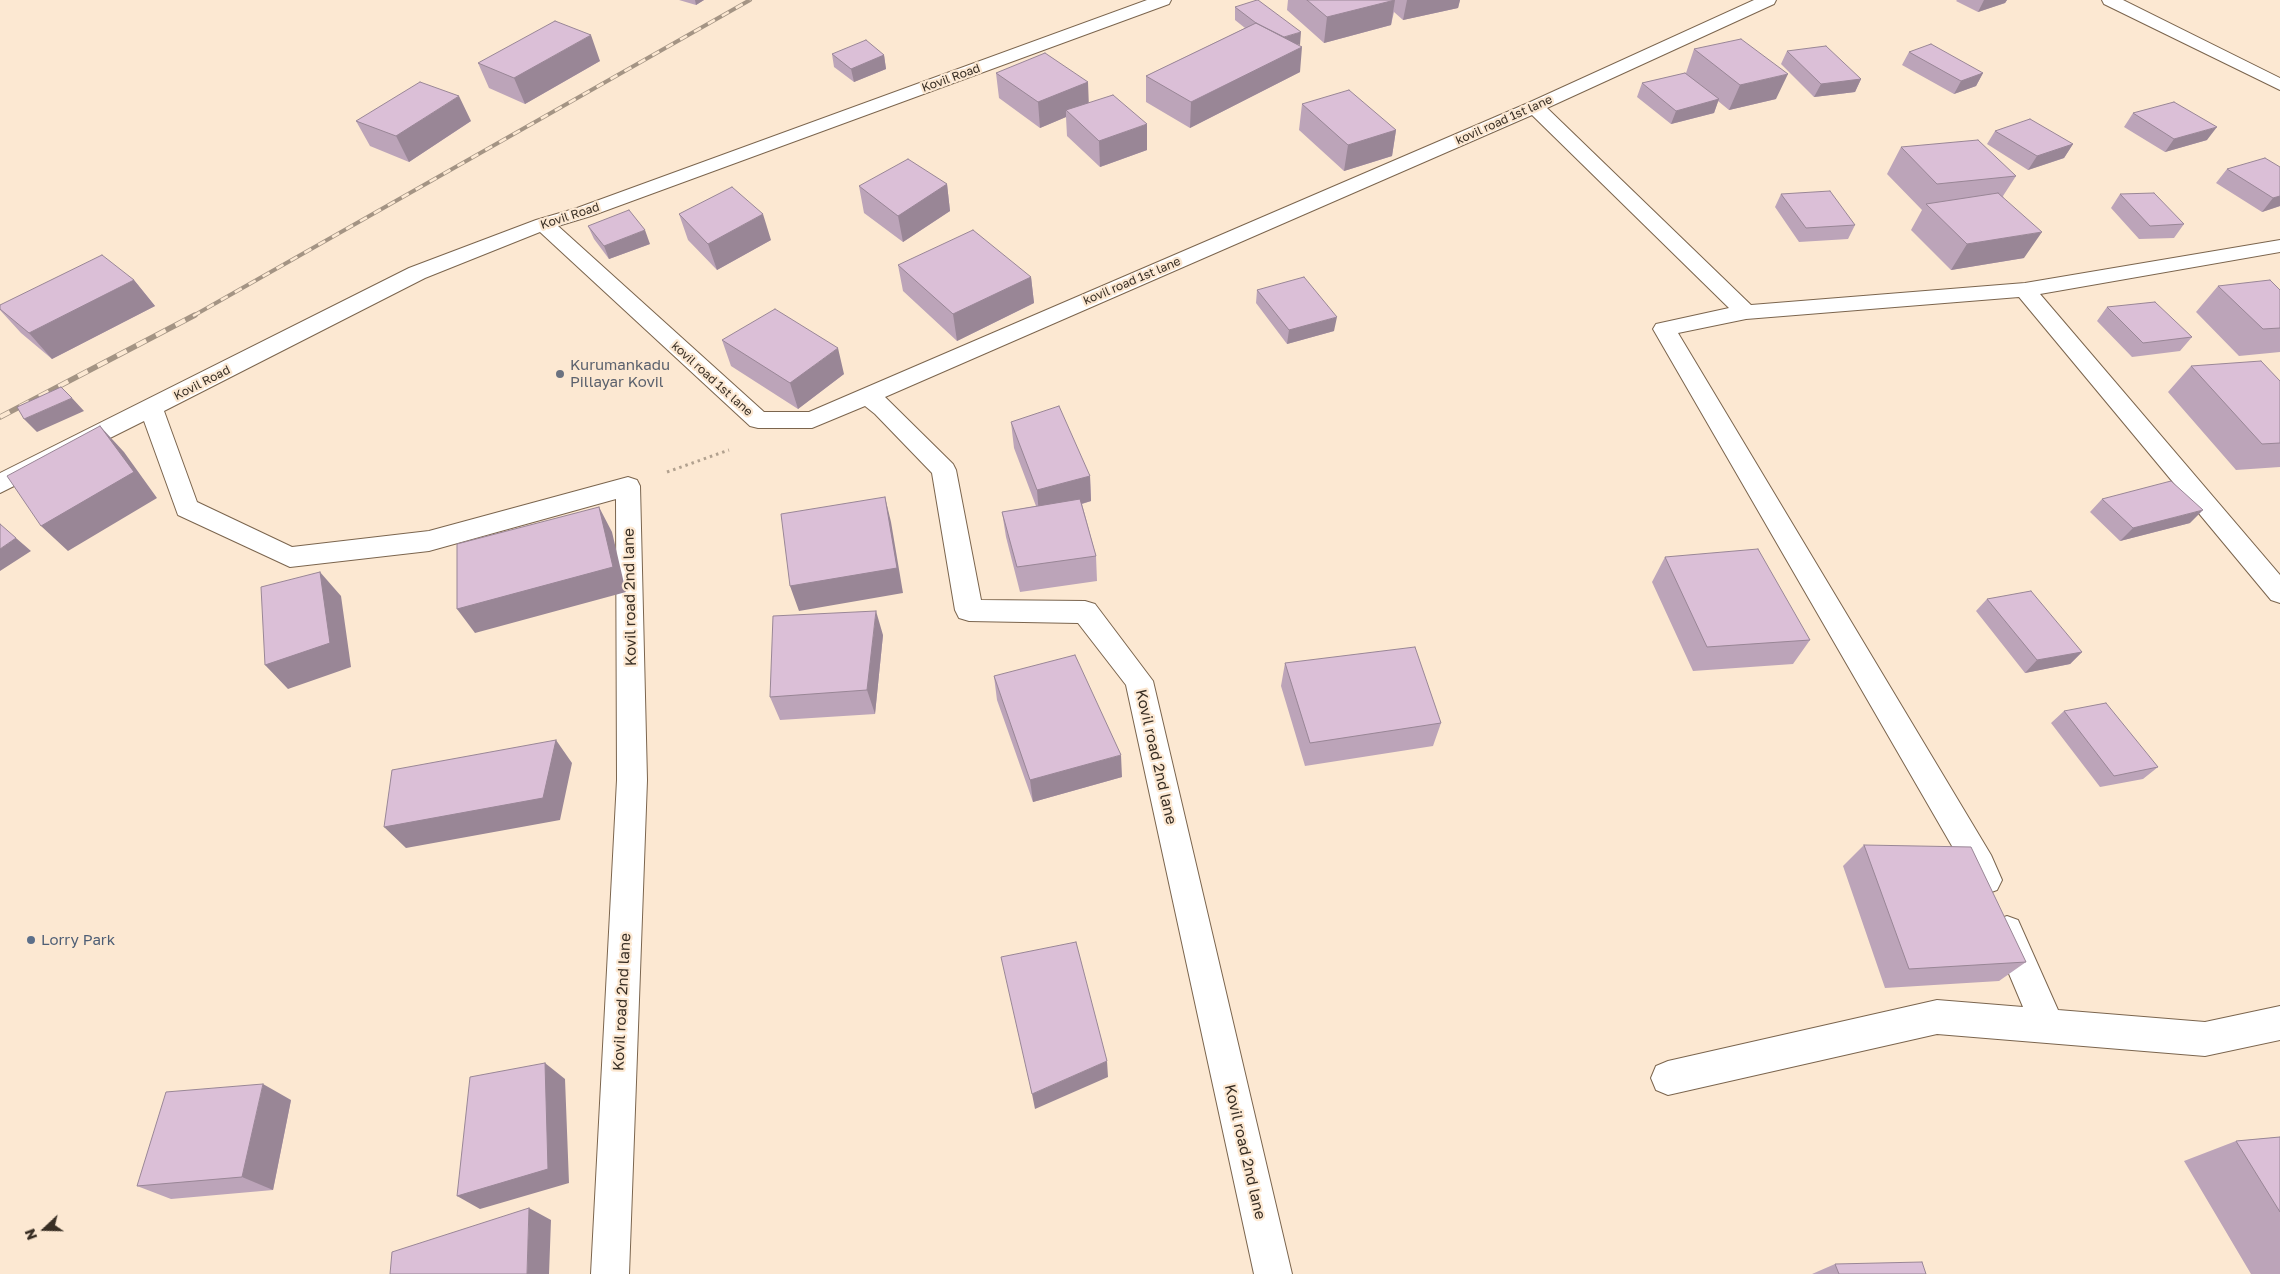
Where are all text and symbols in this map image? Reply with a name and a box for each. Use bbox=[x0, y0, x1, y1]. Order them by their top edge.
street label: Kovil Road bbox=[920, 61, 982, 95]
street label: kovil road 1st lane bbox=[1454, 92, 1554, 148]
street label: Kovil Road bbox=[539, 200, 601, 232]
street label: kovil road 1st lane bbox=[1081, 254, 1183, 308]
street label: kovil road 1st lane bbox=[668, 339, 756, 419]
place label: Kurumankadu Pillayar Kovil bbox=[570, 356, 670, 391]
street label: Kovil Road bbox=[171, 363, 233, 403]
marker: Kurumankadu Pillayar Kovil bbox=[554, 368, 566, 380]
street label: Kovil road 2nd lane bbox=[620, 528, 640, 666]
street label: Kovil road 2nd lane bbox=[1132, 688, 1180, 826]
place label: Lorry Park bbox=[41, 931, 115, 949]
street label: Kovil road 2nd lane bbox=[609, 933, 635, 1071]
marker: Lorry Park bbox=[25, 934, 37, 946]
street label: Kovil road 2nd lane bbox=[1221, 1083, 1269, 1221]
north arrow bbox=[20, 1204, 70, 1254]
text: N bbox=[21, 1227, 40, 1243]

